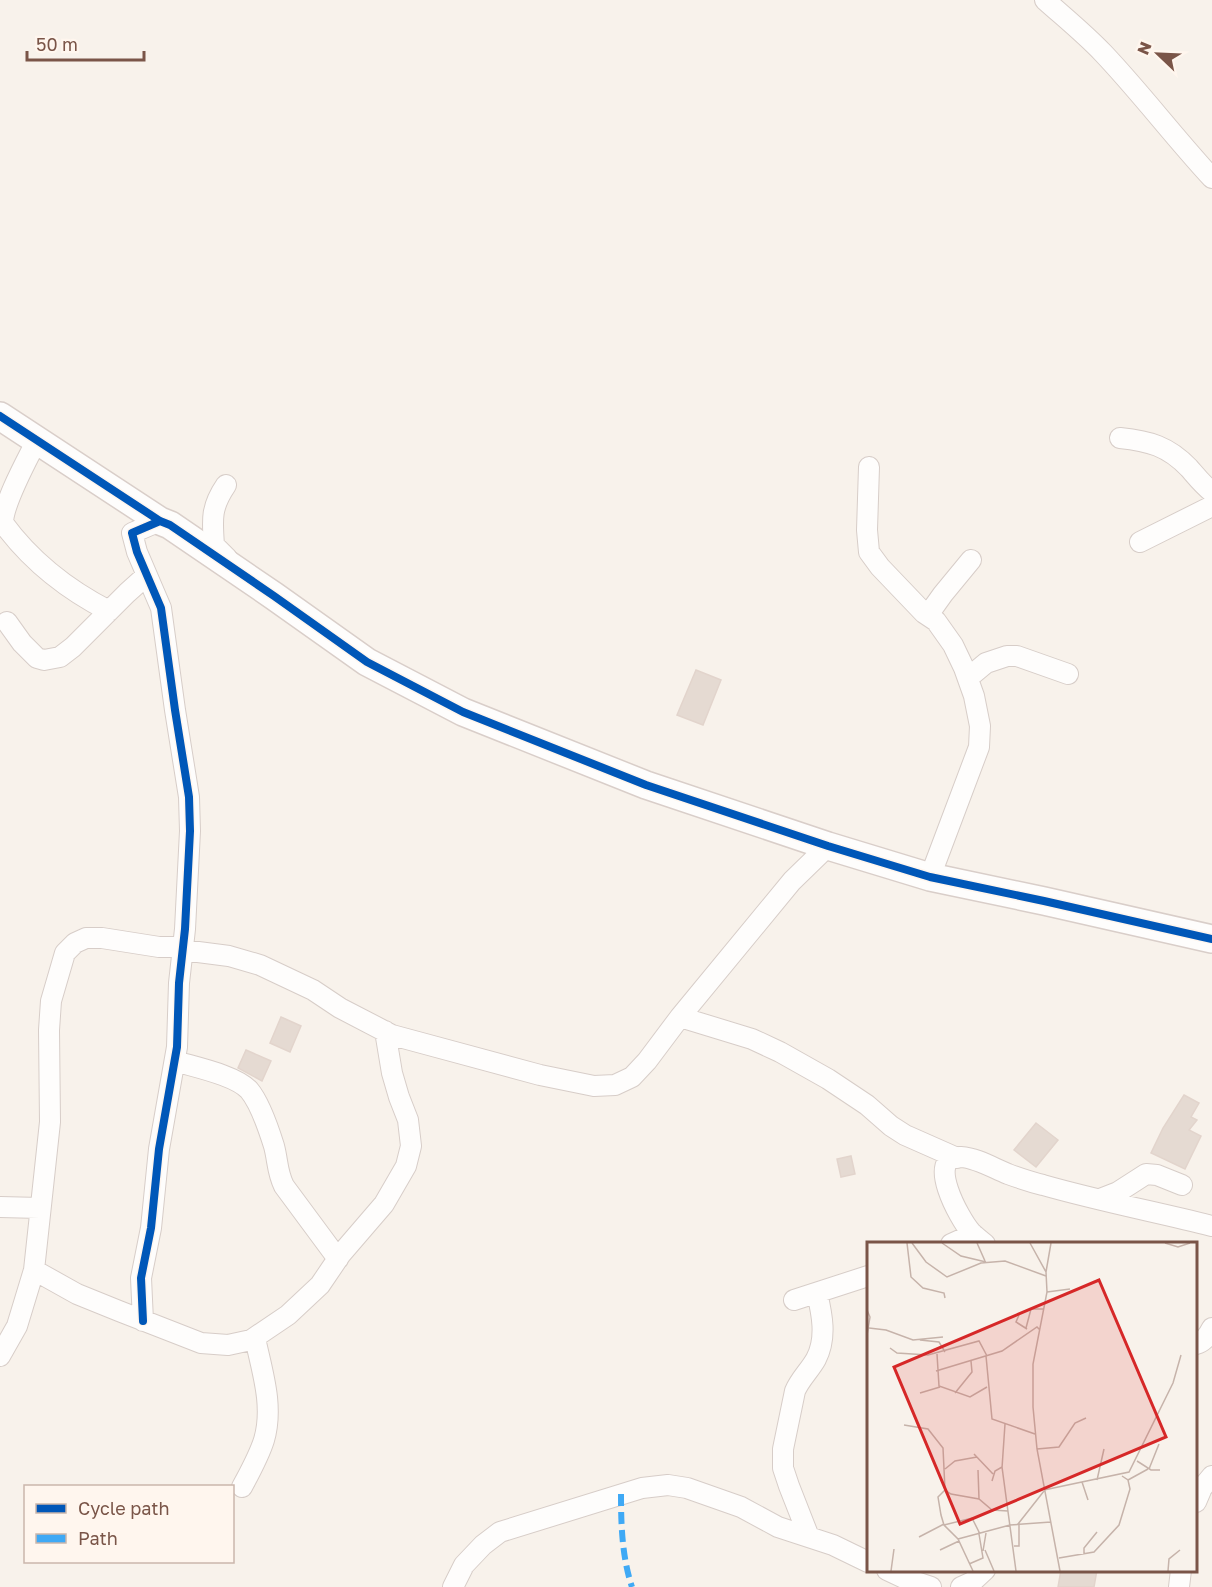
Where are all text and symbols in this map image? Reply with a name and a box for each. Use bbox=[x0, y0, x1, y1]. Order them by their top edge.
scale bar bbox=[27, 24, 144, 62]
north arrow bbox=[1128, 24, 1188, 84]
text: 50 m bbox=[36, 33, 78, 55]
text: N bbox=[1133, 39, 1156, 58]
inset map bbox=[867, 1242, 1197, 1572]
legend bbox=[24, 1485, 234, 1563]
text: Cycle path bbox=[78, 1497, 170, 1519]
text: Path bbox=[78, 1527, 118, 1549]

